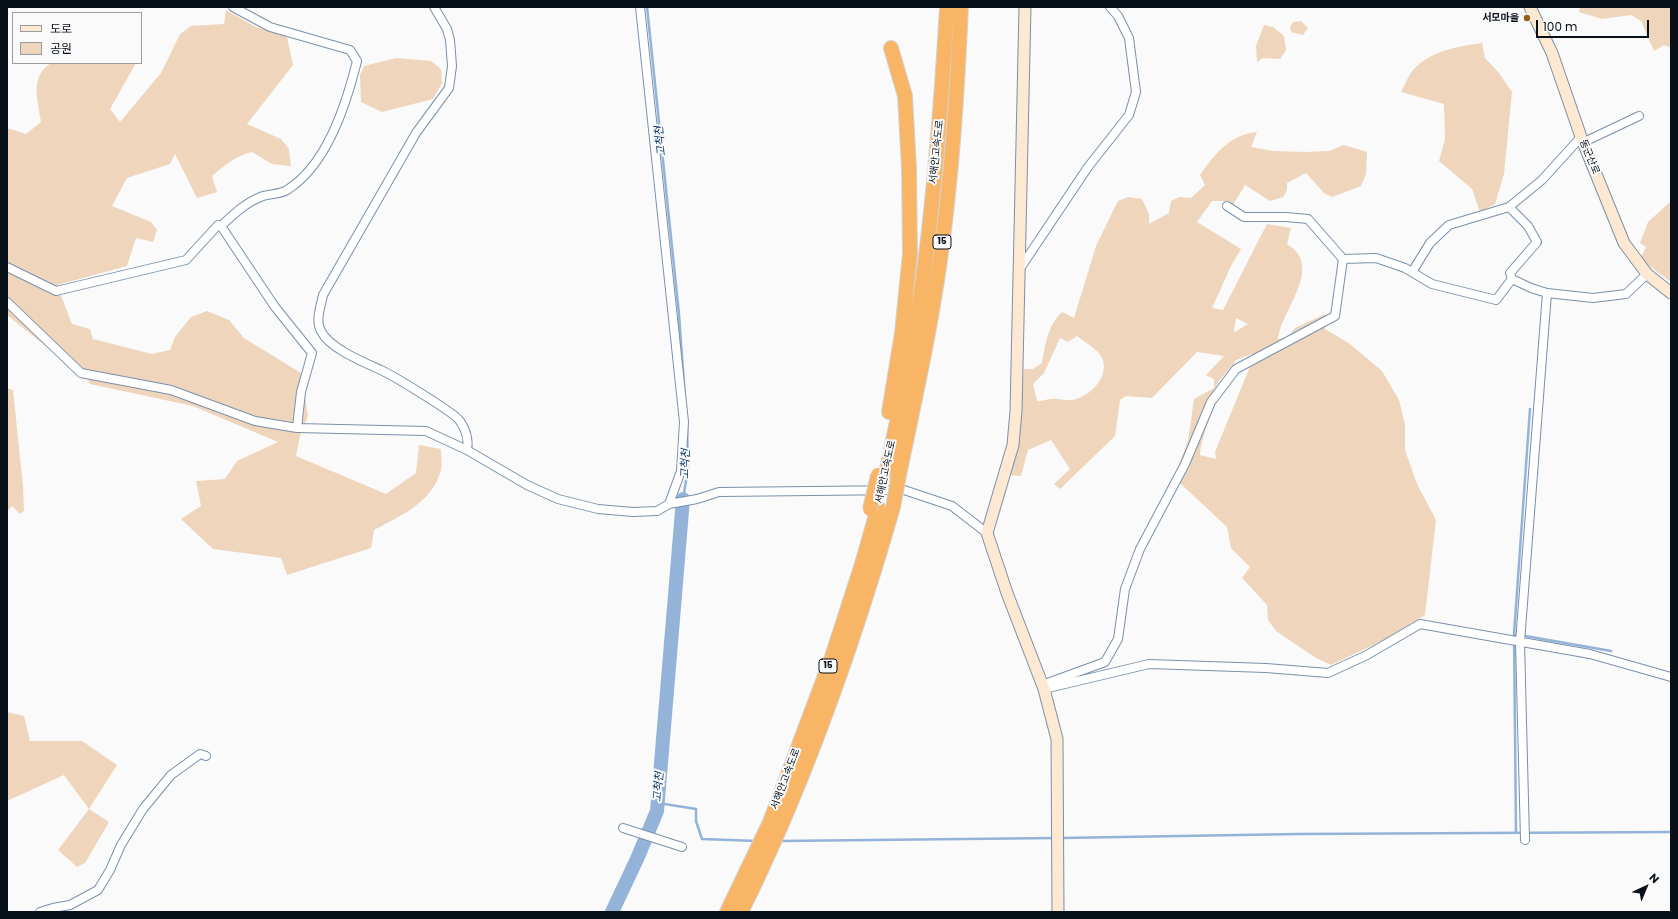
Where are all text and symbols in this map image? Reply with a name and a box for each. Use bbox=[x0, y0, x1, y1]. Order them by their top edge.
legend bbox=[12, 12, 142, 64]
place label: 서모마을 bbox=[1482, 12, 1519, 24]
scale bar bbox=[1538, 12, 1651, 38]
marker: 서모마을 bbox=[1522, 13, 1532, 23]
text: 100 m bbox=[1543, 18, 1577, 35]
text: 도로 bbox=[50, 20, 72, 37]
text: 공원 bbox=[50, 40, 72, 57]
street label: 서해안고속도로 bbox=[928, 119, 946, 185]
water label: 고척천 bbox=[653, 125, 669, 157]
street label: 동군산로 bbox=[1577, 138, 1601, 176]
road number: 15 bbox=[933, 235, 951, 249]
street label: 서해안고속도로 bbox=[873, 439, 899, 505]
water label: 고척천 bbox=[679, 449, 693, 479]
road number: 15 bbox=[819, 659, 837, 673]
street label: 서해안고속도로 bbox=[769, 747, 803, 811]
water label: 고척천 bbox=[651, 771, 667, 803]
north arrow bbox=[1626, 867, 1666, 907]
text: N bbox=[1646, 870, 1663, 887]

